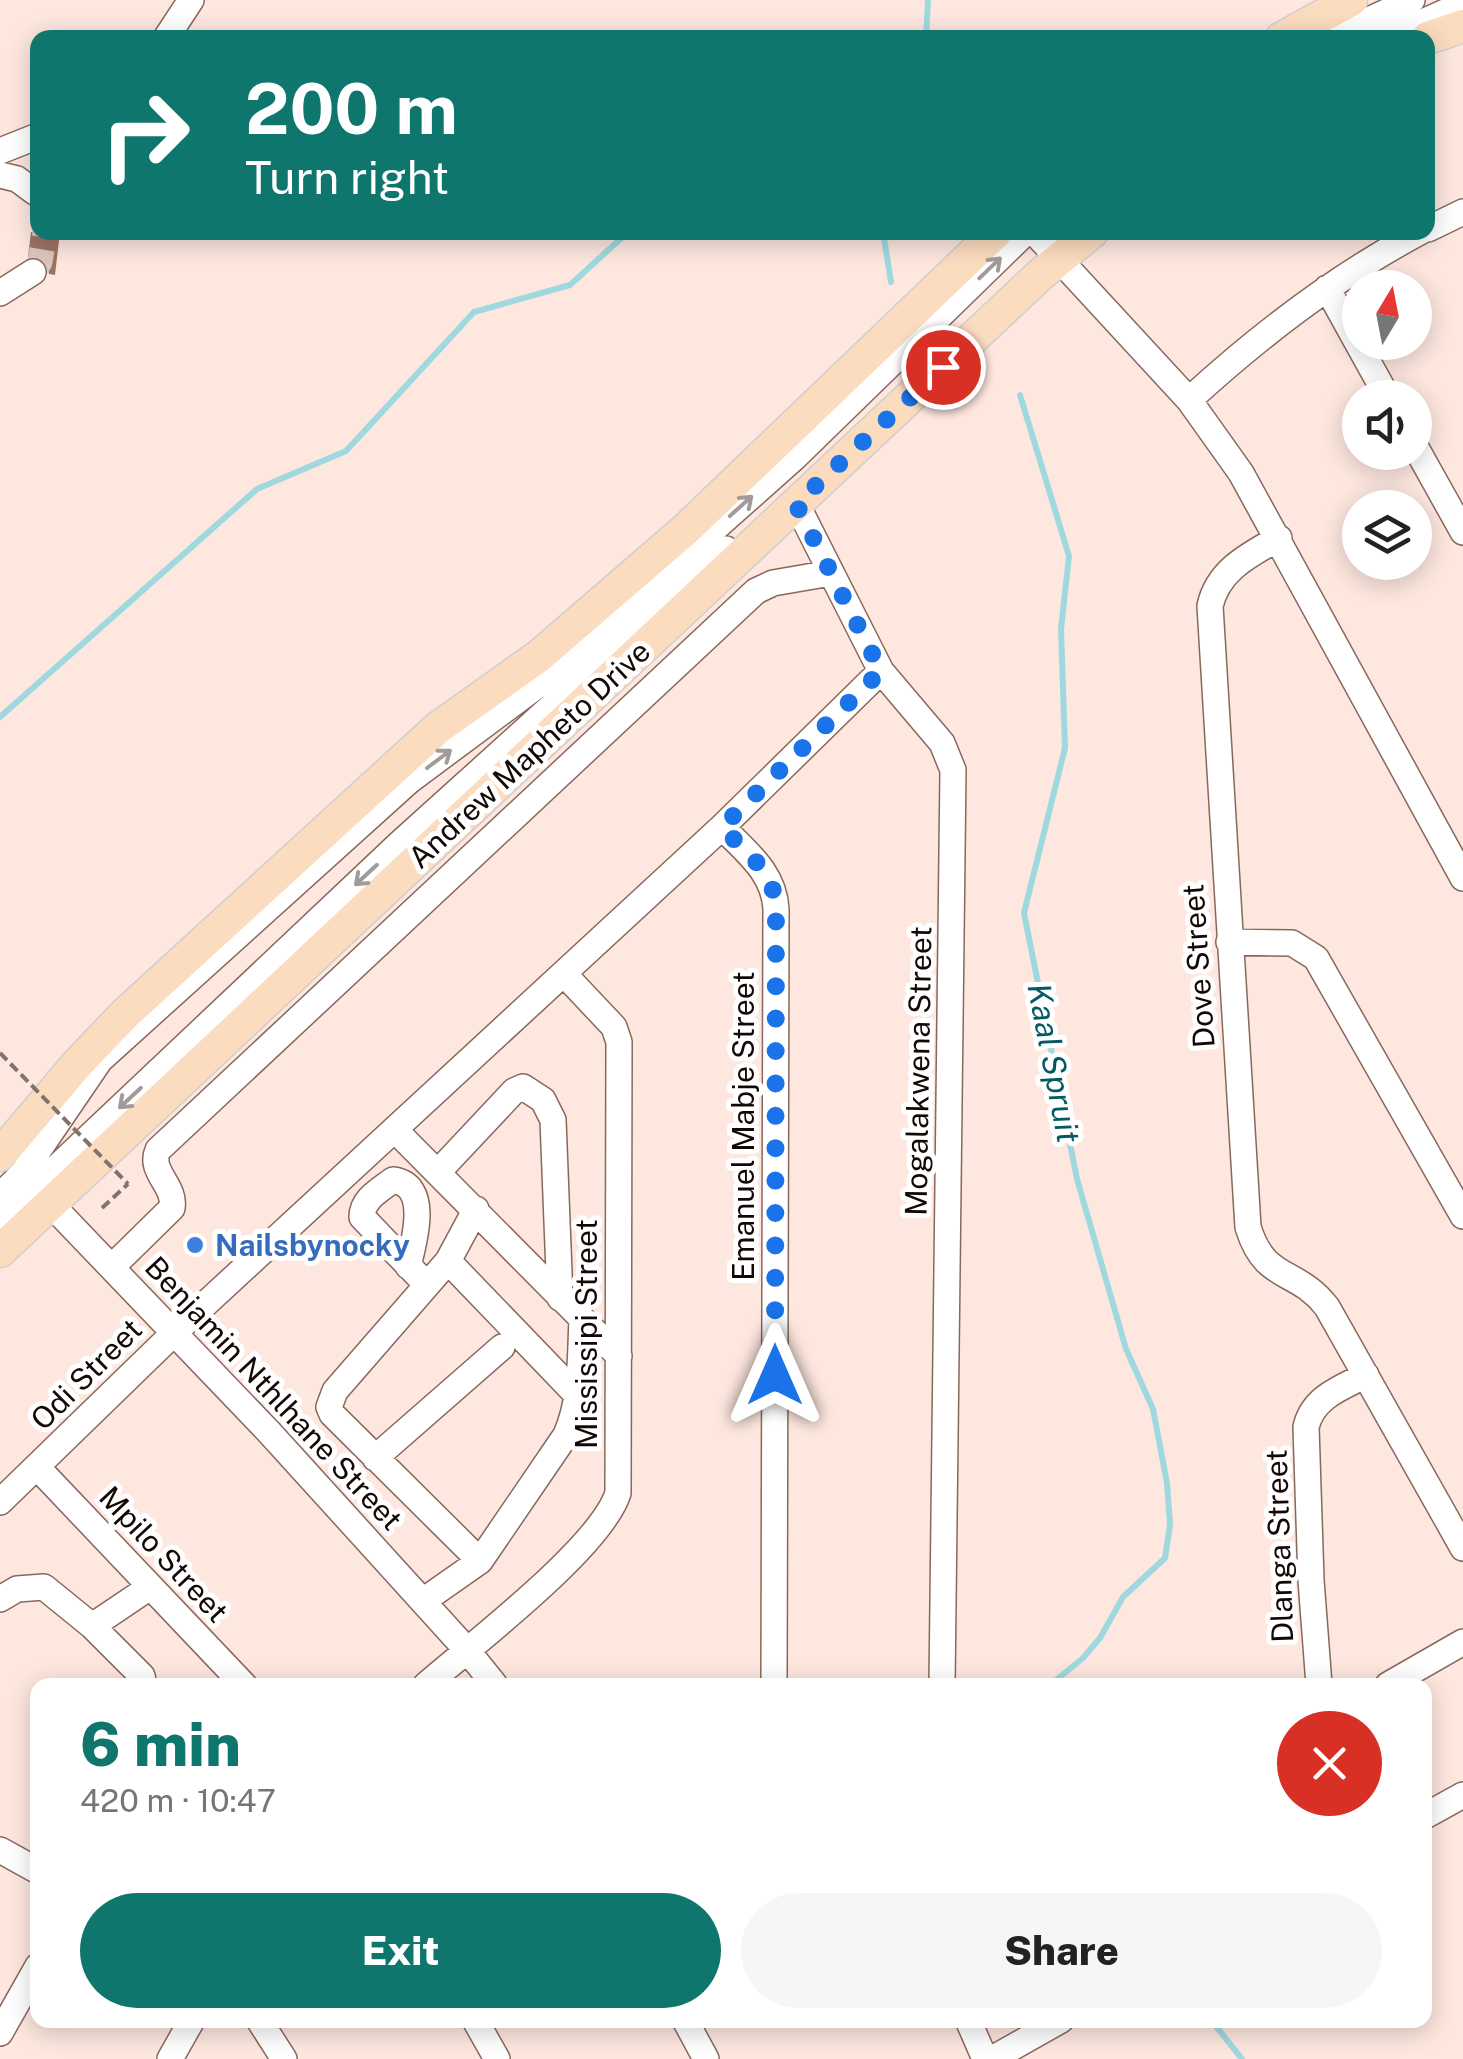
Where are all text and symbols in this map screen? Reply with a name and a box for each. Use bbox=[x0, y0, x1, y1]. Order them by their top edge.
text: 200 m bbox=[245, 67, 458, 150]
icon: right bbox=[80, 70, 210, 200]
text: Turn right bbox=[245, 151, 449, 204]
one-way arrow bbox=[977, 256, 1001, 280]
north arrow bbox=[1342, 270, 1432, 360]
map controls bbox=[1342, 270, 1432, 580]
pin bbox=[901, 325, 986, 410]
icon: arrive bbox=[916, 340, 971, 395]
button: sound bbox=[1342, 380, 1432, 470]
button: layers bbox=[1342, 490, 1432, 580]
one-way arrow bbox=[728, 494, 753, 517]
street label: Andrew Mapheto Drive bbox=[401, 633, 657, 875]
one-way arrow bbox=[425, 749, 452, 770]
one-way arrow bbox=[354, 863, 379, 886]
street label: Dove Street bbox=[1174, 883, 1222, 1049]
street label: Mogalakwena Street bbox=[897, 926, 939, 1216]
street label: Emanuel Mabje Street bbox=[725, 971, 761, 1281]
water label: Kaal Spruit bbox=[1020, 980, 1088, 1146]
one-way arrow bbox=[118, 1086, 142, 1110]
street label: Mississipi Street bbox=[568, 1219, 604, 1449]
place label: Nailsbynocky bbox=[215, 1227, 410, 1263]
marker: Nailsbynocky bbox=[184, 1234, 206, 1256]
street label: Benjamin Nthlhane Street bbox=[138, 1249, 410, 1537]
street label: Odi Street bbox=[23, 1311, 149, 1437]
position arrow bbox=[723, 1323, 827, 1427]
street label: Dlanga Street bbox=[1258, 1449, 1300, 1643]
street label: Mpilo Street bbox=[92, 1479, 236, 1629]
text: 6 min bbox=[80, 1709, 241, 1780]
button: close bbox=[1277, 1711, 1382, 1816]
text: 420 m · 10:47 bbox=[80, 1782, 276, 1819]
button: Exit bbox=[80, 1893, 721, 2008]
button: Share bbox=[741, 1893, 1382, 2008]

